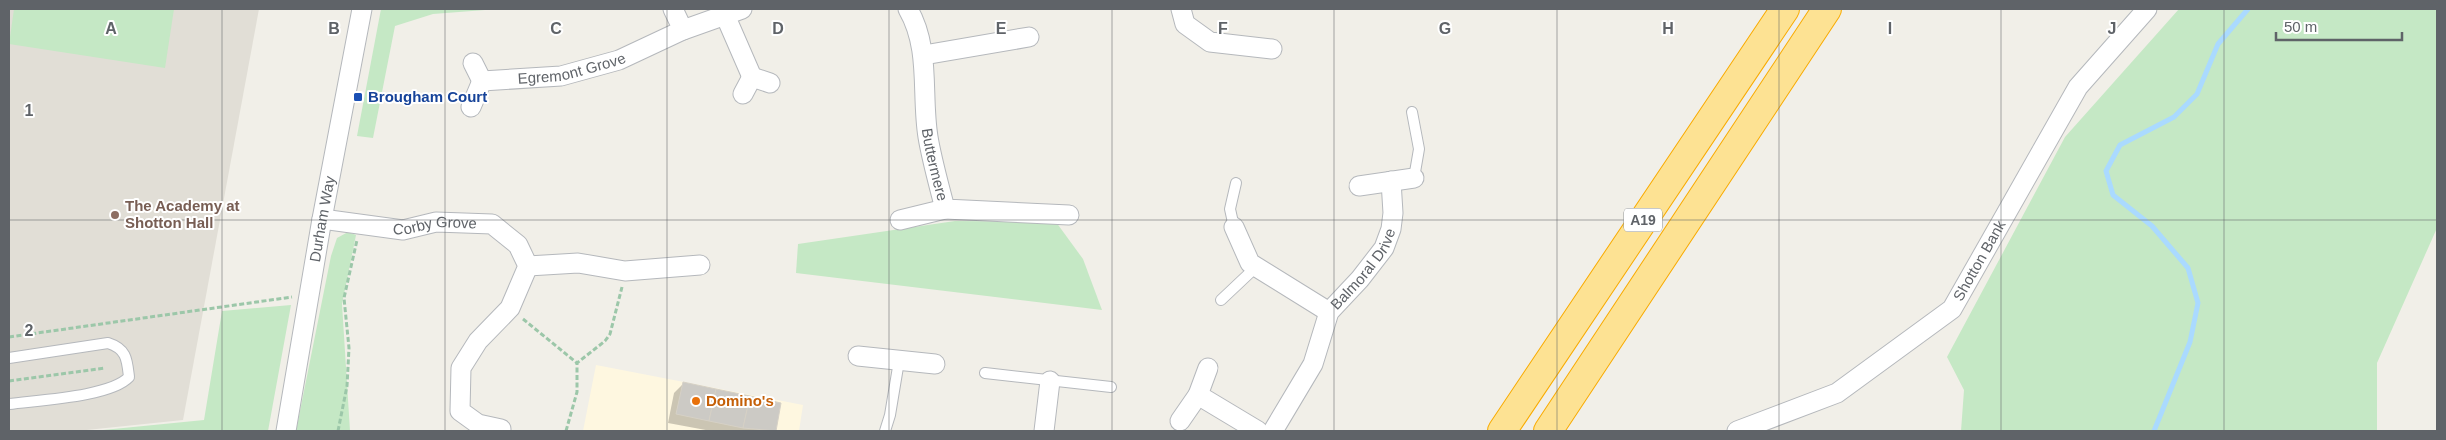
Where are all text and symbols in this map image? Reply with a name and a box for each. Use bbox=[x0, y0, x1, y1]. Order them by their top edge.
scale bar bbox=[2276, 10, 2402, 42]
text: 50 m bbox=[2284, 18, 2317, 35]
text: A bbox=[105, 20, 117, 37]
text: B bbox=[328, 20, 340, 37]
text: C bbox=[550, 20, 562, 37]
text: D bbox=[772, 20, 784, 37]
text: E bbox=[996, 20, 1007, 37]
text: F bbox=[1218, 20, 1228, 37]
text: G bbox=[1439, 20, 1451, 37]
text: H bbox=[1662, 20, 1674, 37]
text: I bbox=[1888, 20, 1892, 37]
text: J bbox=[2108, 20, 2116, 37]
street label: Egremont Grove bbox=[517, 49, 628, 87]
place label: Brougham Court bbox=[368, 88, 487, 105]
marker: Brougham Court bbox=[352, 91, 364, 103]
text: 1 bbox=[25, 102, 34, 119]
street label: Buttermere bbox=[919, 127, 952, 203]
street label: Durham Way bbox=[306, 174, 338, 263]
place label: The Academy at Shotton Hall bbox=[125, 197, 240, 231]
road number: A19 bbox=[1624, 208, 1662, 232]
marker: The Academy at Shotton Hall bbox=[109, 209, 121, 221]
street label: Corby Grove bbox=[392, 213, 477, 238]
street label: Shotton Bank bbox=[1949, 217, 2009, 304]
street label: Balmoral Drive bbox=[1327, 226, 1399, 313]
text: 2 bbox=[25, 322, 34, 339]
place label: Domino's bbox=[706, 392, 774, 409]
marker: Domino's bbox=[690, 395, 702, 407]

